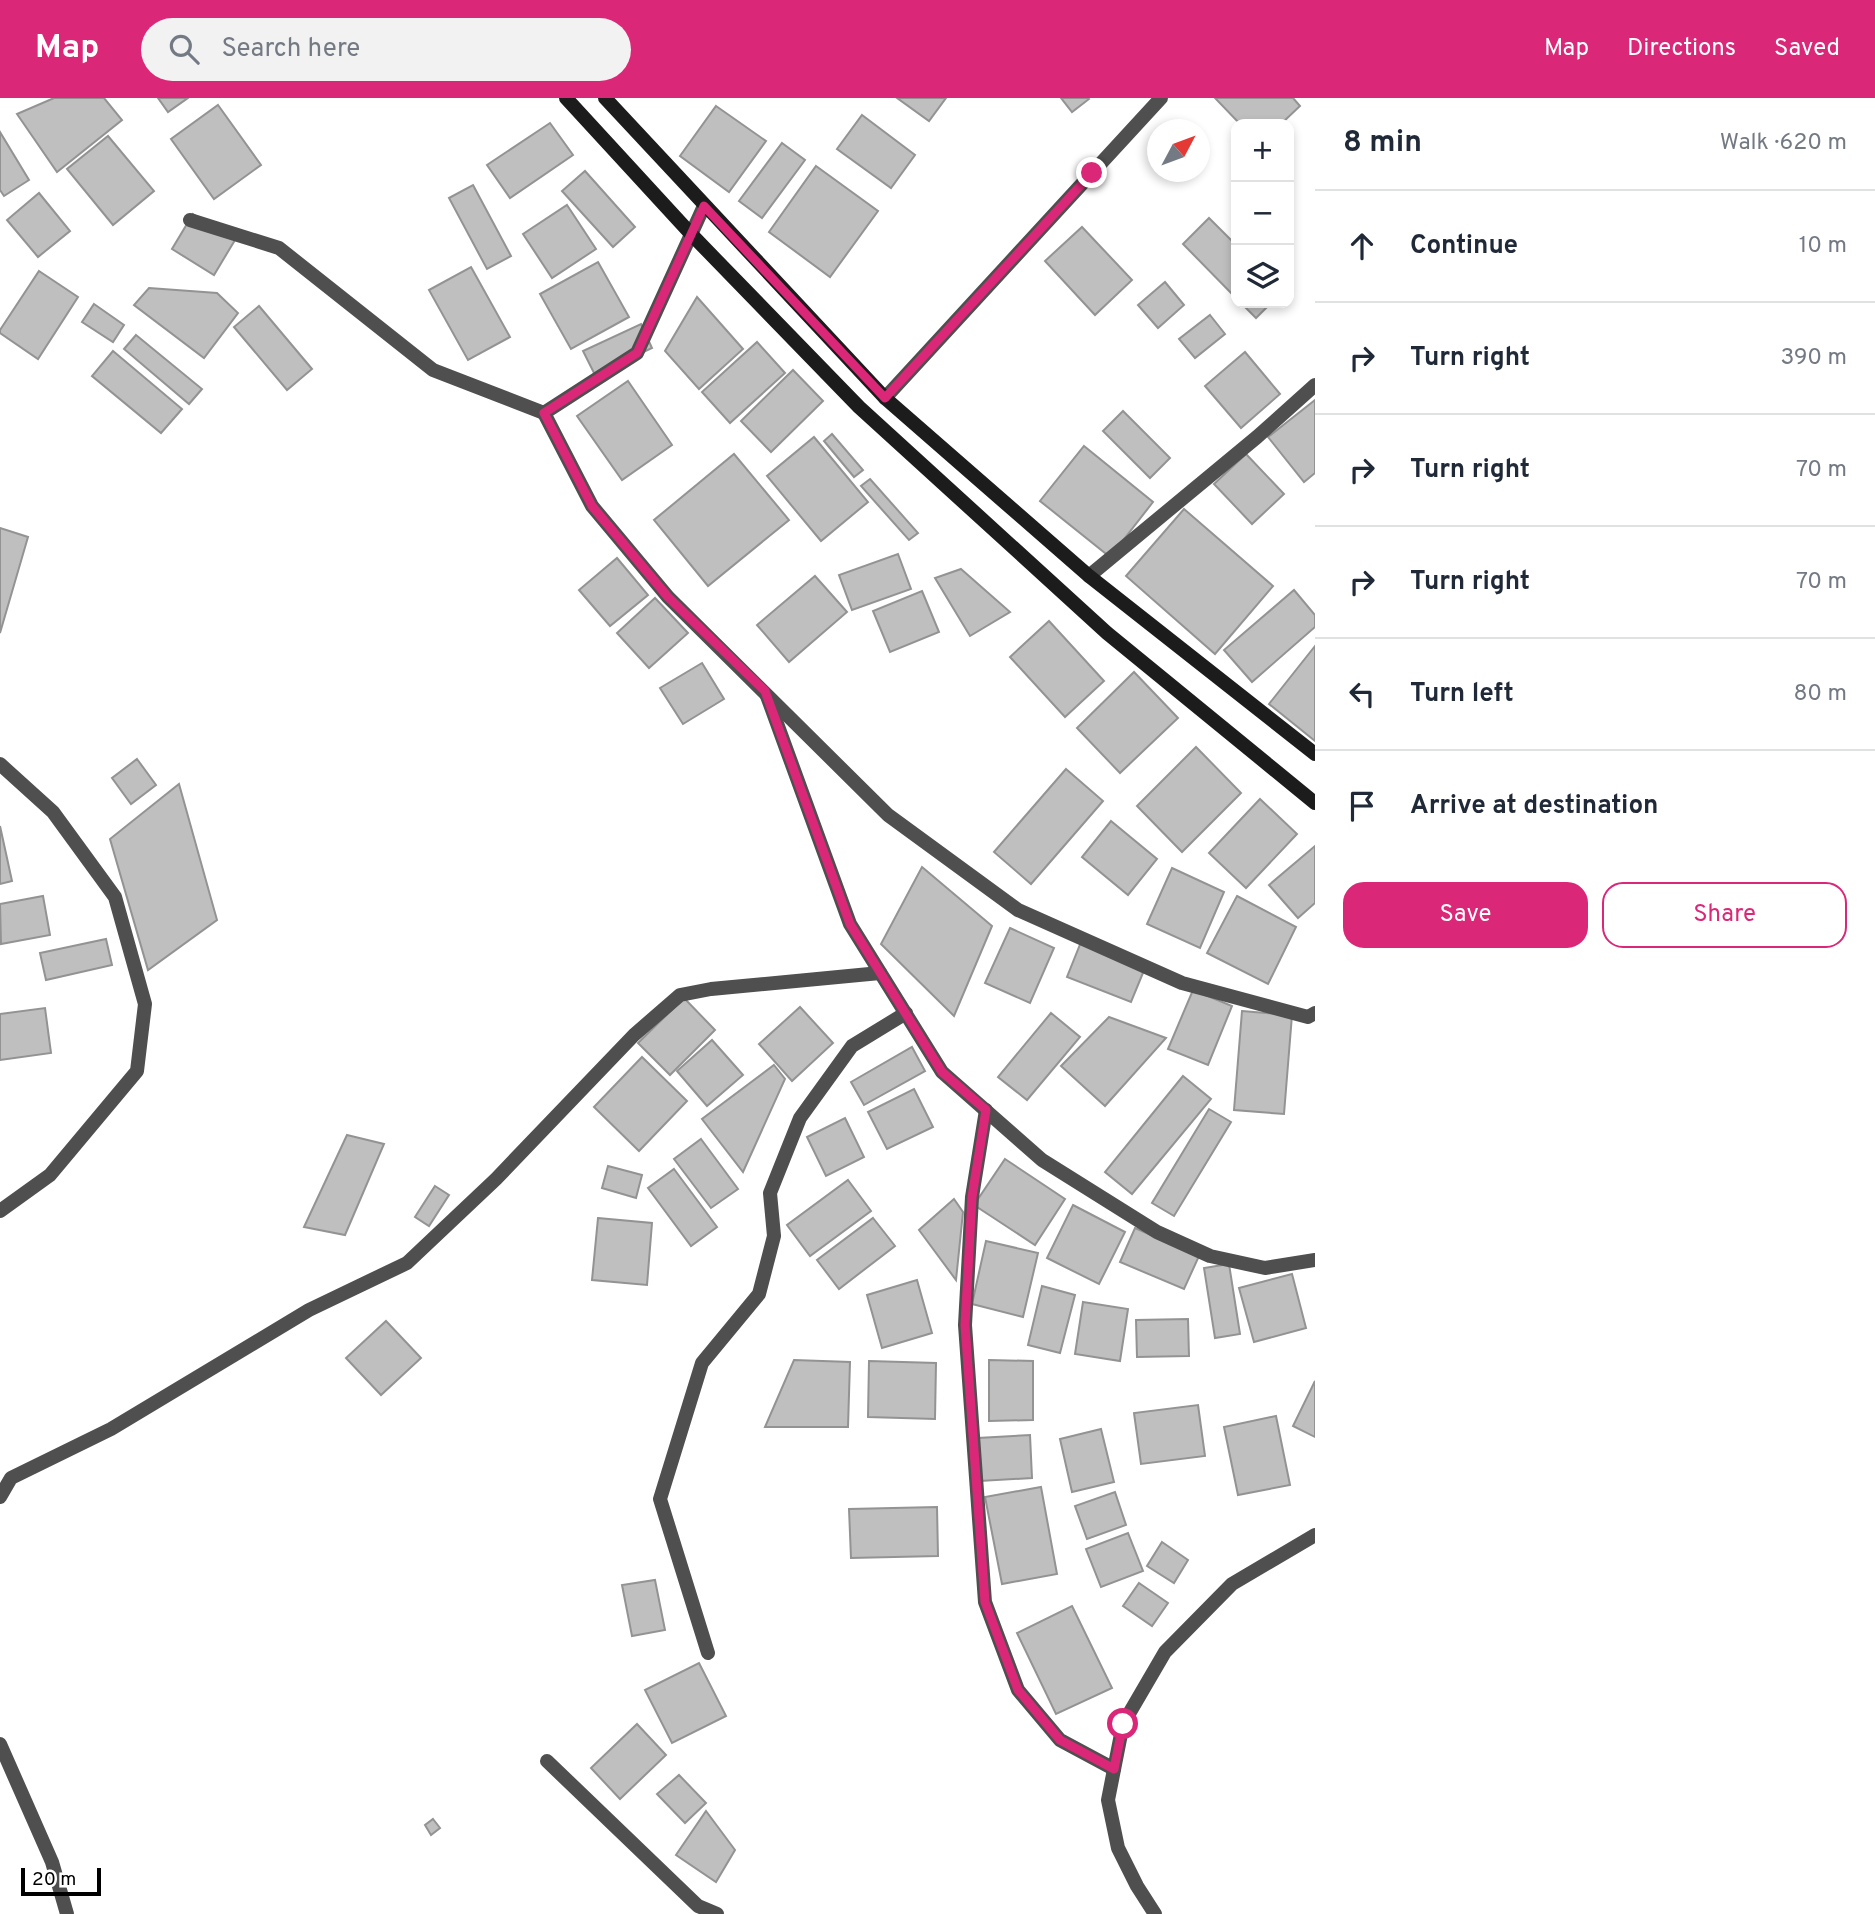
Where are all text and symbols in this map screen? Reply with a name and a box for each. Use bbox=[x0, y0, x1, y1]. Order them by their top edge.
search box bbox=[141, 18, 631, 81]
text: Map bbox=[35, 28, 99, 70]
icon: search bbox=[165, 30, 203, 68]
text: Search here bbox=[221, 33, 360, 66]
text: Map bbox=[1544, 34, 1589, 64]
text: Directions bbox=[1627, 34, 1736, 64]
text: Saved bbox=[1774, 34, 1840, 64]
north arrow bbox=[1147, 119, 1210, 182]
map controls bbox=[1231, 119, 1294, 308]
button: + bbox=[1231, 119, 1294, 182]
text: 8 min bbox=[1343, 125, 1422, 162]
text: Walk · 620 m bbox=[1720, 129, 1847, 158]
route end bbox=[1076, 157, 1107, 188]
button: − bbox=[1231, 182, 1294, 245]
icon: ahead bbox=[1343, 227, 1381, 265]
text: Continue bbox=[1410, 230, 1518, 263]
text: 10 m bbox=[1799, 232, 1847, 261]
button: layers bbox=[1231, 245, 1294, 308]
icon: right bbox=[1343, 339, 1381, 377]
text: Turn right bbox=[1410, 342, 1530, 375]
text: 390 m bbox=[1780, 344, 1847, 373]
icon: right bbox=[1343, 451, 1381, 489]
text: Turn right bbox=[1410, 454, 1530, 487]
text: 70 m bbox=[1796, 456, 1847, 485]
icon: right bbox=[1343, 563, 1381, 601]
text: Turn right bbox=[1410, 566, 1530, 599]
text: 70 m bbox=[1796, 568, 1847, 597]
icon: left bbox=[1343, 675, 1381, 713]
text: Turn left bbox=[1410, 678, 1514, 711]
text: 80 m bbox=[1794, 680, 1847, 709]
icon: arrive bbox=[1343, 787, 1381, 825]
text: Arrive at destination bbox=[1410, 790, 1658, 823]
button: Save bbox=[1343, 882, 1588, 948]
button: Share bbox=[1602, 882, 1847, 948]
route start bbox=[1107, 1708, 1138, 1739]
scale bar bbox=[21, 1865, 102, 1897]
text: 20 m bbox=[32, 1868, 76, 1892]

